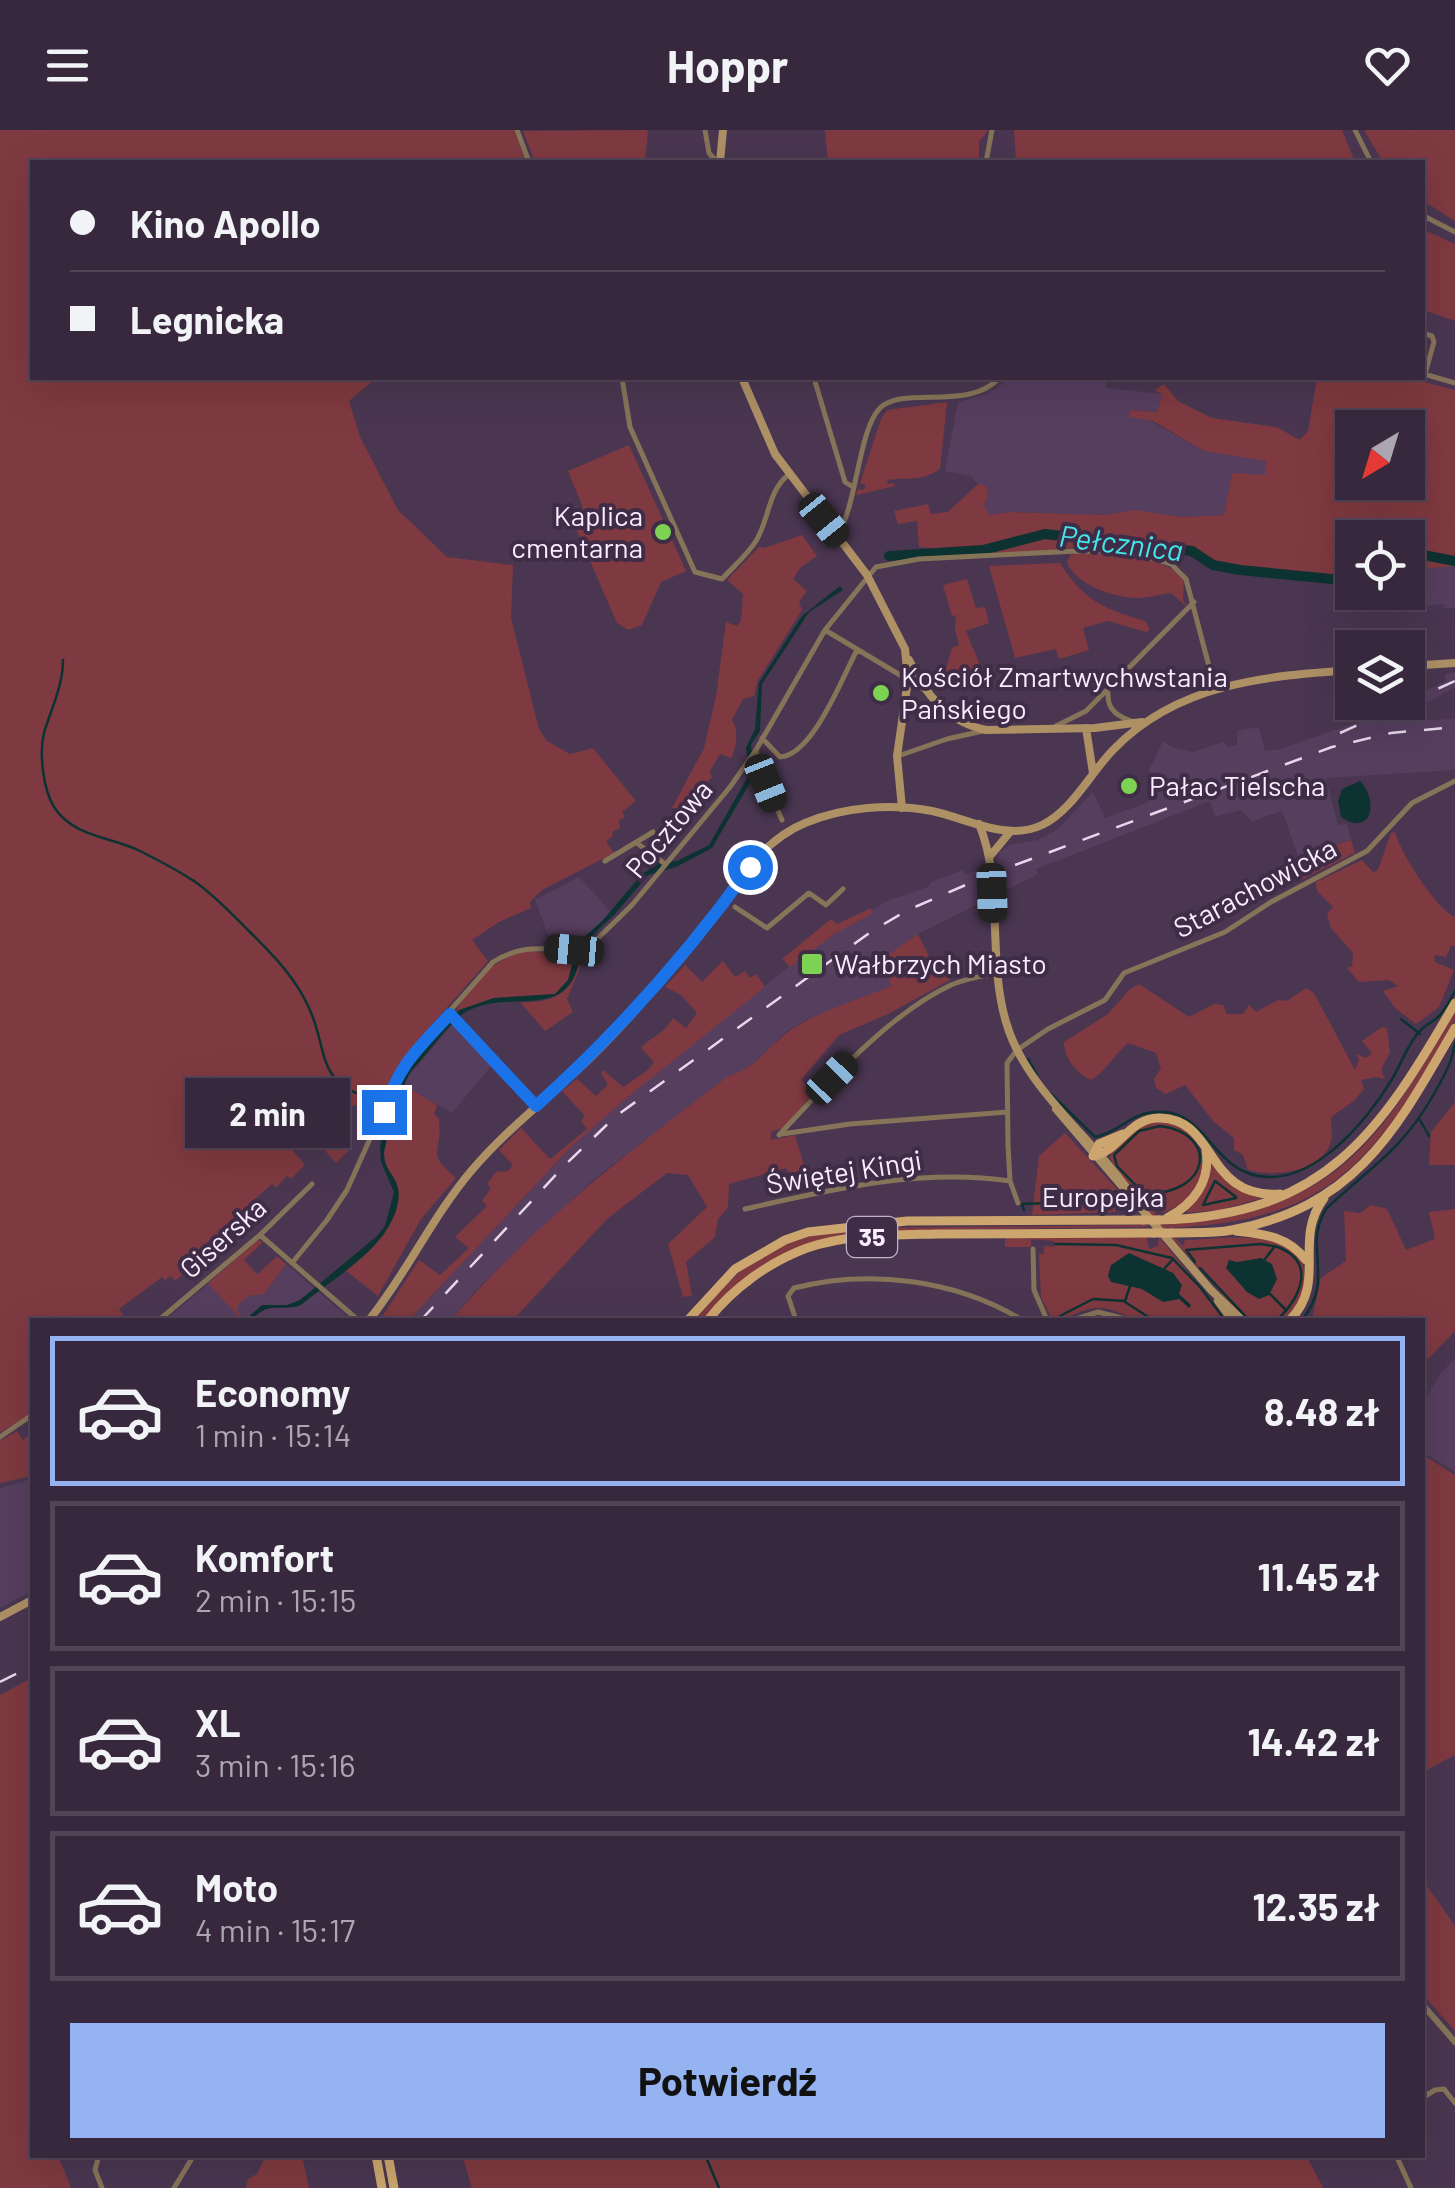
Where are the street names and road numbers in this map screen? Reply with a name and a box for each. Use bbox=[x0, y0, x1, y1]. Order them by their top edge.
street label: Pocztowa bbox=[618, 773, 719, 884]
street label: Starachowicka bbox=[1167, 830, 1342, 944]
street label: Świętej Kingi bbox=[764, 1142, 924, 1200]
street label: Europejka bbox=[1042, 1179, 1164, 1213]
street label: Giserska bbox=[172, 1190, 272, 1285]
road number: 35 bbox=[847, 1217, 897, 1257]

